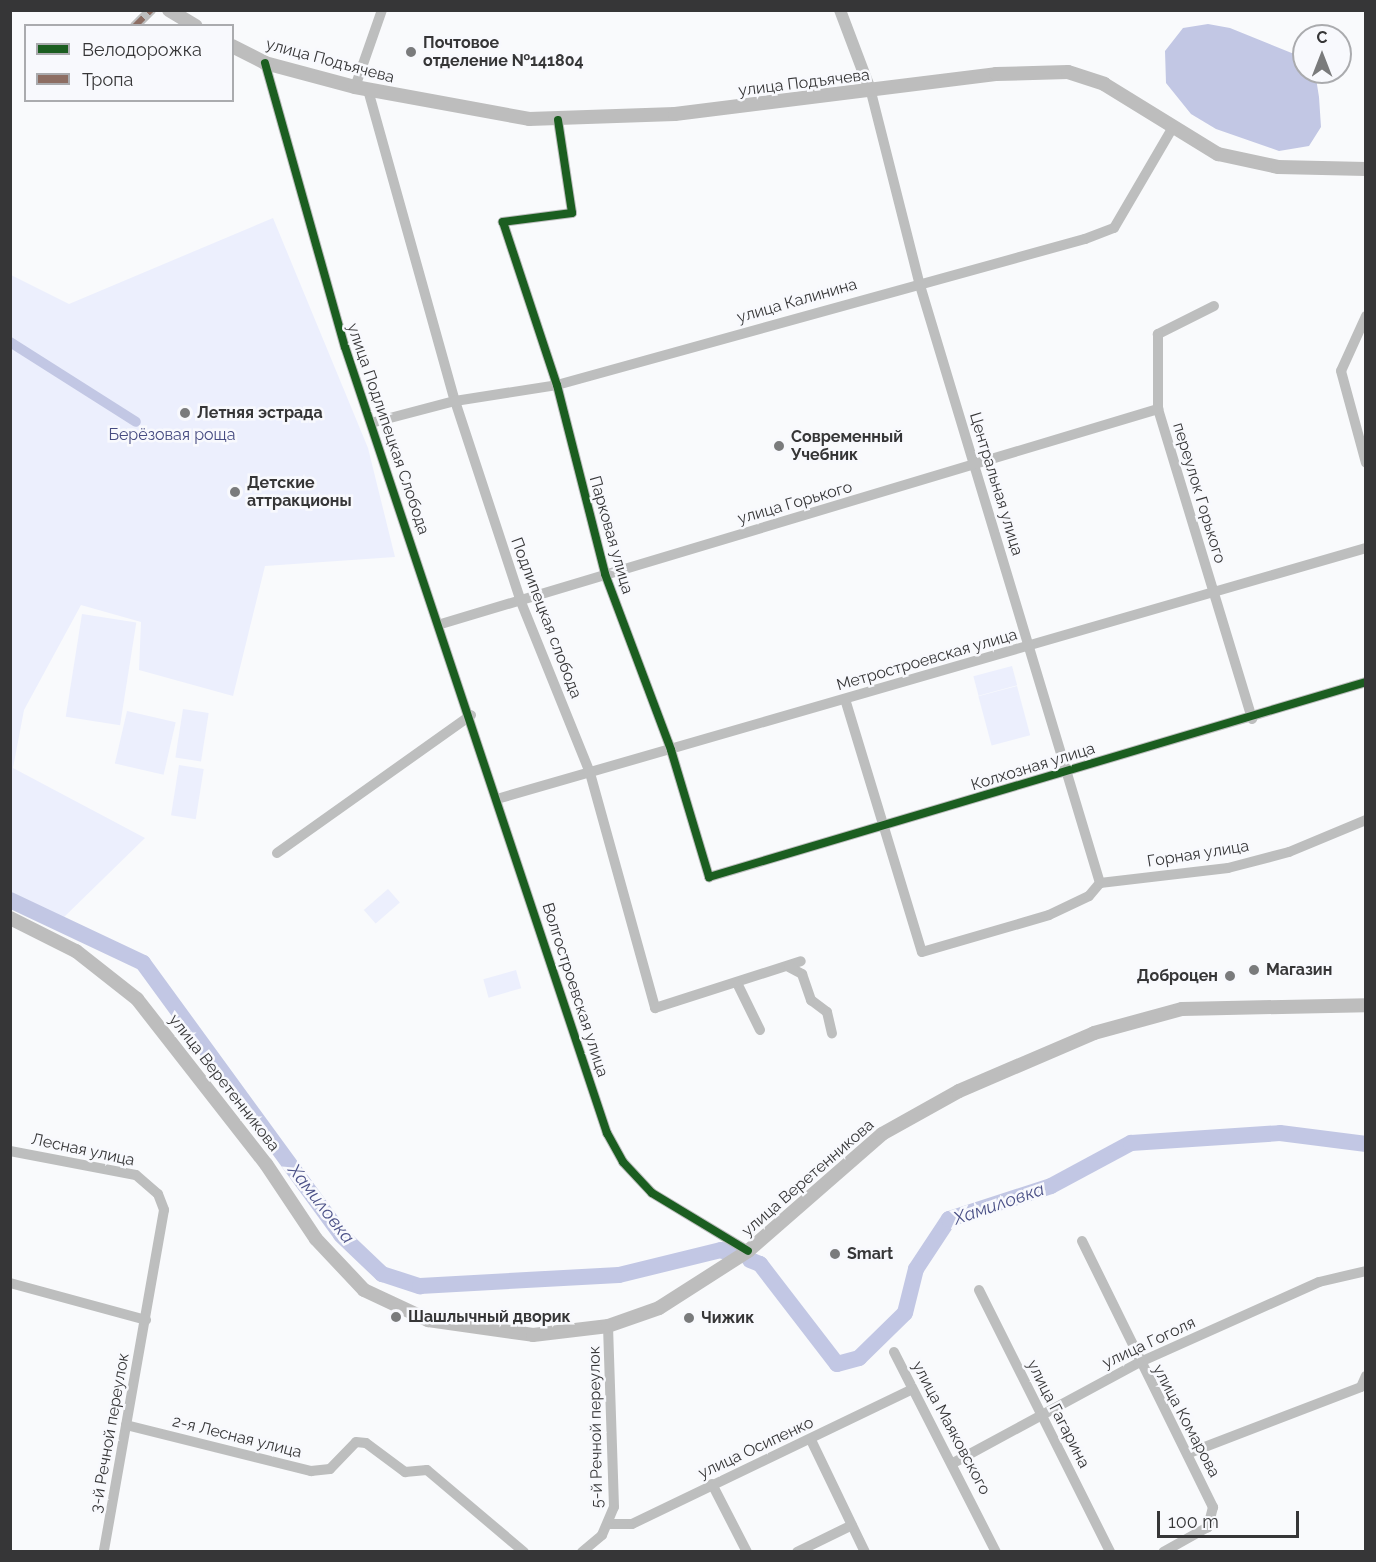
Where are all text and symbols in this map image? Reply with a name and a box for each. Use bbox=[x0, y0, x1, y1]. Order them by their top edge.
legend bbox=[24, 24, 234, 102]
north arrow bbox=[1292, 24, 1352, 84]
text: С bbox=[1317, 28, 1327, 47]
place label: Почтовое отделение №141804 bbox=[423, 33, 584, 71]
street label: улица Подъячева bbox=[264, 35, 396, 87]
text: Велодорожка bbox=[82, 39, 202, 60]
marker: Почтовое отделение №141804 bbox=[404, 45, 418, 59]
street label: улица Подъячева bbox=[737, 65, 871, 101]
text: Тропа bbox=[82, 69, 133, 90]
street label: улица Калинина bbox=[735, 275, 859, 327]
street label: улица Подлипецкая Слобода bbox=[343, 321, 433, 537]
place label: Летняя эстрада bbox=[197, 403, 323, 423]
marker: Летняя эстрада bbox=[178, 406, 192, 420]
street label: Центральная улица bbox=[965, 410, 1027, 558]
street label: переулок Горького bbox=[1168, 420, 1230, 566]
park label: Берёзовая роща bbox=[109, 425, 235, 445]
place label: Современный Учебник bbox=[791, 427, 903, 465]
marker: Современный Учебник bbox=[772, 439, 786, 453]
place label: Детские аттракционы bbox=[247, 473, 352, 511]
street label: Парковая улица bbox=[585, 474, 637, 596]
street label: улица Горького bbox=[736, 477, 854, 529]
marker: Детские аттракционы bbox=[228, 485, 242, 499]
street label: Подлипецкая слобода bbox=[506, 535, 586, 701]
street label: Метростроевская улица bbox=[834, 625, 1020, 695]
street label: Колхозная улица bbox=[969, 739, 1097, 795]
street label: Горная улица bbox=[1145, 836, 1251, 872]
street label: Волгостроевская улица bbox=[538, 900, 612, 1080]
place label: Магазин bbox=[1266, 960, 1332, 980]
marker: Магазин bbox=[1247, 963, 1261, 977]
place label: Доброцен bbox=[1137, 966, 1218, 986]
marker: Доброцен bbox=[1223, 969, 1237, 983]
street label: улица Веретенникова bbox=[165, 1011, 283, 1155]
street label: улица Веретенникова bbox=[738, 1115, 878, 1241]
street label: Лесная улица bbox=[29, 1130, 137, 1170]
water label: Хамиловка bbox=[283, 1160, 359, 1248]
water label: Хамиловка bbox=[951, 1178, 1047, 1230]
place label: Smart bbox=[847, 1244, 893, 1264]
marker: Smart bbox=[828, 1247, 842, 1261]
place label: Шашлычный дворик bbox=[408, 1307, 571, 1327]
place label: Чижик bbox=[701, 1308, 754, 1328]
marker: Шашлычный дворик bbox=[389, 1310, 403, 1324]
marker: Чижик bbox=[682, 1311, 696, 1325]
street label: улица Гоголя bbox=[1099, 1313, 1199, 1373]
street label: 5-й Речной переулок bbox=[585, 1346, 607, 1508]
street label: 3-й Речной переулок bbox=[86, 1352, 134, 1514]
street label: улица Гагарина bbox=[1022, 1357, 1094, 1471]
street label: улица Маяковского bbox=[908, 1358, 994, 1498]
street label: улица Комарова bbox=[1148, 1361, 1224, 1481]
street label: 2-я Лесная улица bbox=[170, 1412, 304, 1462]
street label: улица Осипенко bbox=[695, 1413, 817, 1483]
scale bar bbox=[1160, 1499, 1302, 1537]
text: 100 m bbox=[1168, 1511, 1219, 1532]

